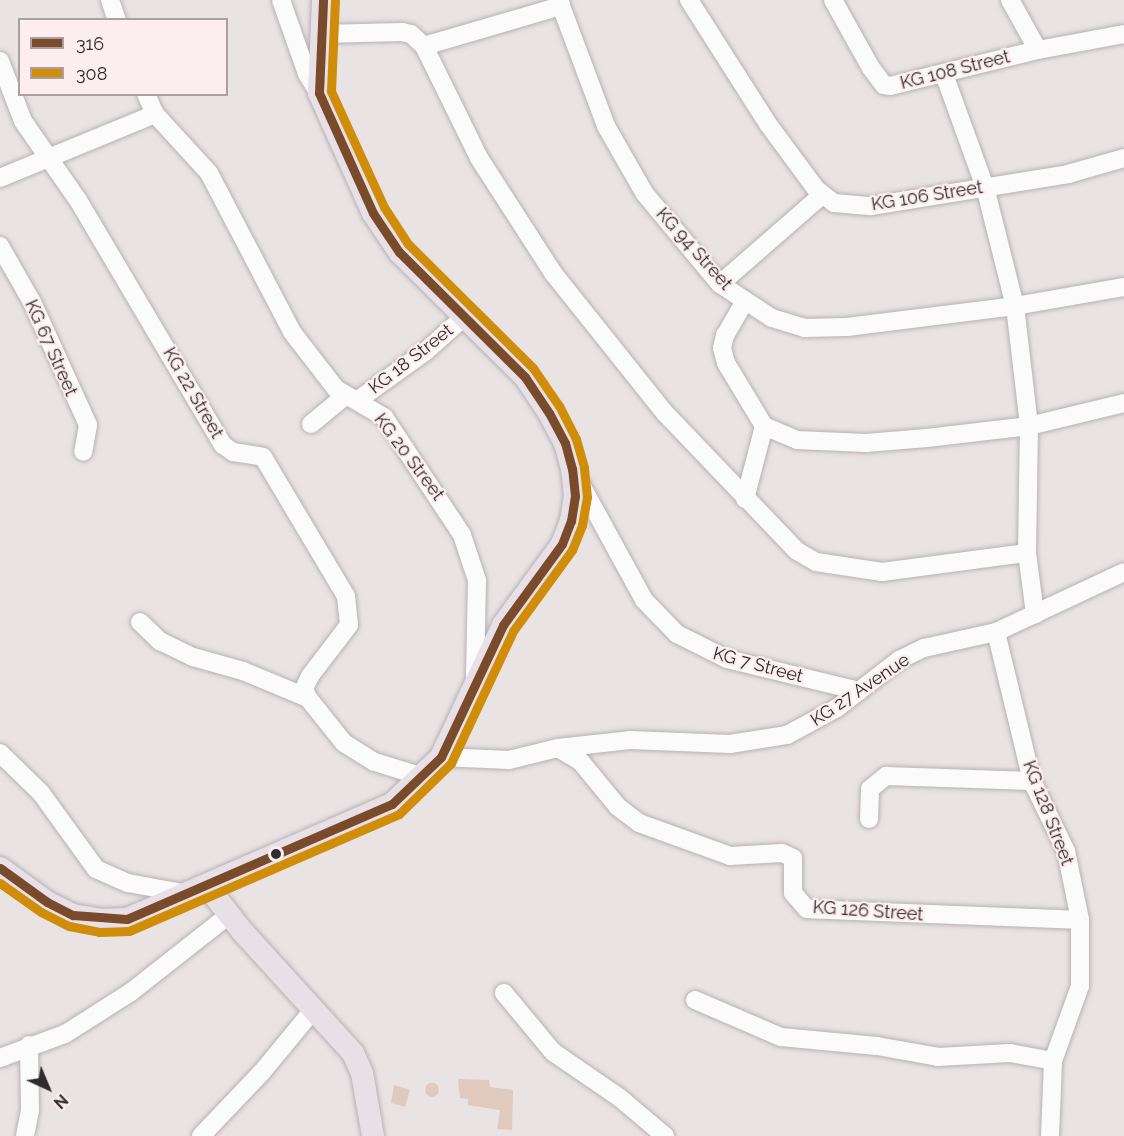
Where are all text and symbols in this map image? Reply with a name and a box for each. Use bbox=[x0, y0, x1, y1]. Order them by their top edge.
legend bbox=[18, 18, 228, 96]
text: 316 bbox=[76, 33, 104, 54]
street label: KG 108 Street bbox=[898, 46, 1012, 94]
text: 308 bbox=[76, 63, 107, 84]
street label: KG 106 Street bbox=[870, 177, 984, 215]
street label: KG 94 Street bbox=[651, 203, 737, 295]
street label: KG 67 Street bbox=[20, 296, 82, 400]
street label: KG 18 Street bbox=[364, 319, 458, 399]
street label: KG 22 Street bbox=[158, 344, 228, 442]
street label: KG 20 Street bbox=[369, 409, 449, 505]
street label: KG 7 Street bbox=[711, 643, 805, 687]
street label: KG 27 Avenue bbox=[806, 649, 914, 731]
street label: KG 128 Street bbox=[1018, 758, 1078, 868]
unlabelled marker bbox=[270, 848, 282, 860]
street label: KG 126 Street bbox=[812, 896, 924, 926]
north arrow bbox=[18, 1058, 78, 1118]
text: N bbox=[50, 1090, 72, 1112]

